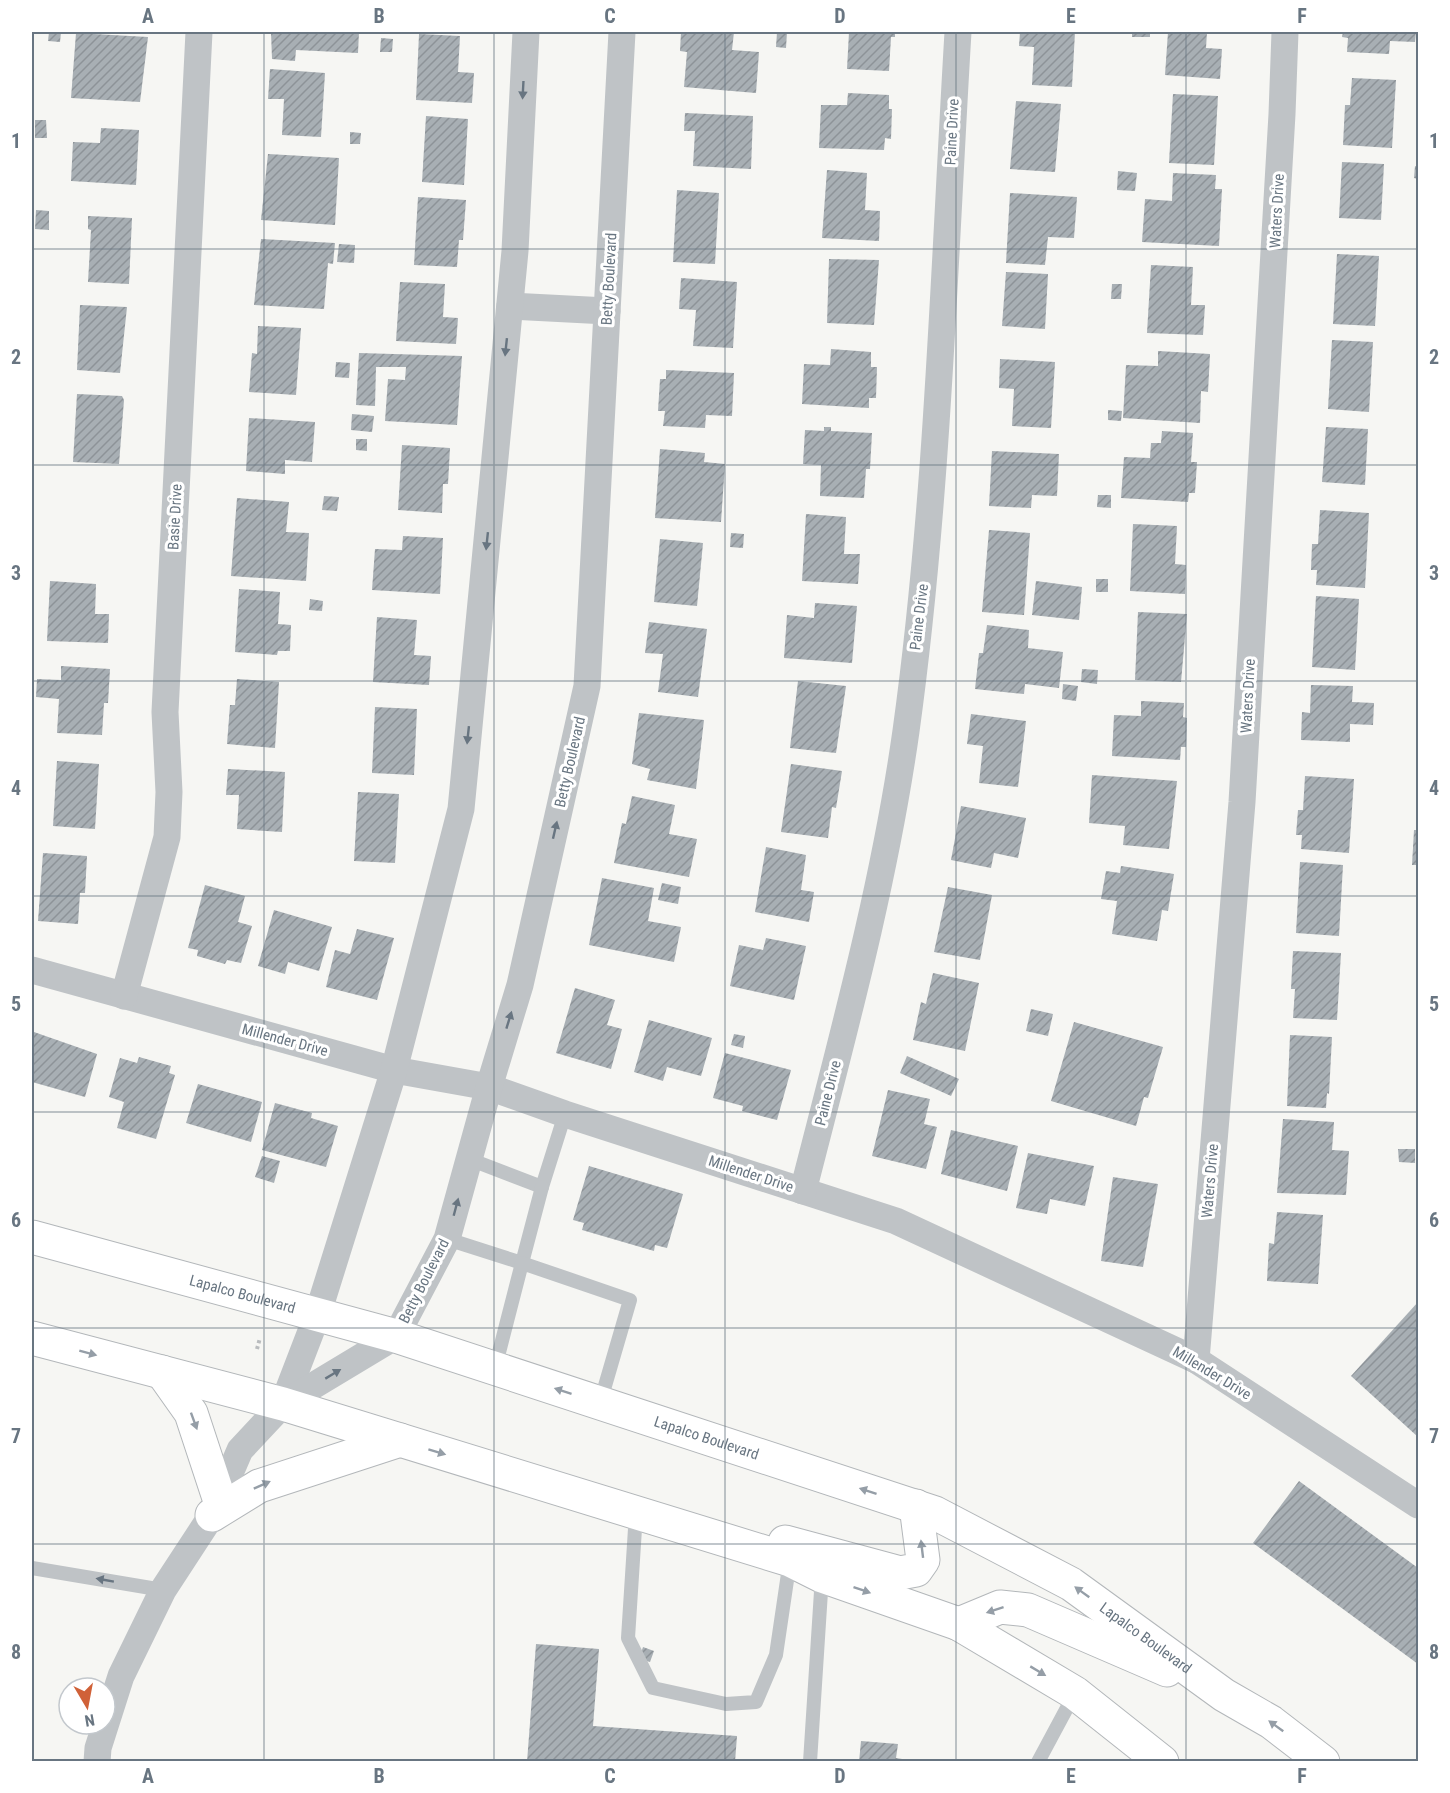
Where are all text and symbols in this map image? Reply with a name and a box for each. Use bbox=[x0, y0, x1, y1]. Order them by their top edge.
text: A bbox=[142, 4, 154, 28]
text: B bbox=[373, 4, 385, 28]
text: C bbox=[604, 4, 616, 28]
text: D bbox=[834, 4, 846, 28]
text: E bbox=[1066, 4, 1076, 28]
text: F bbox=[1297, 4, 1307, 28]
one-way arrow bbox=[519, 80, 528, 99]
street label: Paine Drive bbox=[941, 98, 963, 166]
text: 1 bbox=[11, 129, 21, 153]
text: 1 bbox=[1429, 129, 1439, 153]
street label: Waters Drive bbox=[1266, 173, 1288, 249]
street label: Betty Boulevard bbox=[598, 232, 620, 326]
one-way arrow bbox=[501, 338, 511, 357]
text: 2 bbox=[11, 345, 21, 369]
text: 2 bbox=[1429, 345, 1439, 369]
street label: Basie Drive bbox=[164, 484, 186, 550]
one-way arrow bbox=[482, 532, 492, 551]
text: 3 bbox=[11, 561, 21, 585]
text: 3 bbox=[1429, 561, 1439, 585]
street label: Paine Drive bbox=[906, 583, 932, 651]
street label: Waters Drive bbox=[1237, 658, 1259, 734]
street label: Betty Boulevard bbox=[551, 715, 589, 809]
one-way arrow bbox=[463, 726, 473, 745]
text: 4 bbox=[11, 776, 21, 800]
text: 4 bbox=[1429, 776, 1439, 800]
one-way arrow bbox=[551, 820, 560, 839]
text: 5 bbox=[11, 992, 21, 1016]
text: 5 bbox=[1429, 992, 1439, 1016]
one-way arrow bbox=[505, 1010, 514, 1028]
street label: Millender Drive bbox=[240, 1020, 330, 1060]
street label: Paine Drive bbox=[811, 1059, 845, 1127]
street label: Waters Drive bbox=[1198, 1143, 1222, 1219]
street label: Millender Drive bbox=[706, 1152, 796, 1196]
one-way arrow bbox=[452, 1198, 461, 1216]
text: 6 bbox=[11, 1208, 21, 1232]
text: 6 bbox=[1429, 1208, 1439, 1232]
street label: Betty Boulevard bbox=[395, 1236, 453, 1326]
street label: Lapalco Boulevard bbox=[187, 1271, 297, 1317]
street label: Millender Drive bbox=[1169, 1343, 1255, 1403]
one-way arrow bbox=[79, 1348, 97, 1358]
one-way arrow bbox=[325, 1368, 341, 1379]
one-way arrow bbox=[554, 1385, 572, 1395]
one-way arrow bbox=[189, 1412, 199, 1430]
street label: Lapalco Boulevard bbox=[652, 1412, 761, 1464]
text: 7 bbox=[11, 1424, 21, 1448]
text: 7 bbox=[1429, 1424, 1439, 1448]
one-way arrow bbox=[428, 1448, 446, 1457]
one-way arrow bbox=[254, 1481, 271, 1490]
one-way arrow bbox=[859, 1485, 877, 1495]
one-way arrow bbox=[917, 1539, 927, 1558]
one-way arrow bbox=[96, 1575, 115, 1584]
one-way arrow bbox=[853, 1586, 871, 1595]
one-way arrow bbox=[1074, 1586, 1089, 1598]
street label: Lapalco Boulevard bbox=[1096, 1599, 1195, 1677]
one-way arrow bbox=[986, 1606, 1004, 1615]
text: 8 bbox=[11, 1640, 21, 1664]
text: 8 bbox=[1429, 1640, 1439, 1664]
one-way arrow bbox=[1030, 1666, 1046, 1677]
north arrow bbox=[57, 1676, 117, 1736]
text: N bbox=[83, 1710, 96, 1730]
one-way arrow bbox=[1269, 1720, 1285, 1732]
text: A bbox=[142, 1764, 154, 1788]
text: B bbox=[373, 1764, 385, 1788]
text: C bbox=[604, 1764, 616, 1788]
text: D bbox=[834, 1764, 846, 1788]
text: E bbox=[1066, 1764, 1076, 1788]
text: F bbox=[1297, 1764, 1307, 1788]

